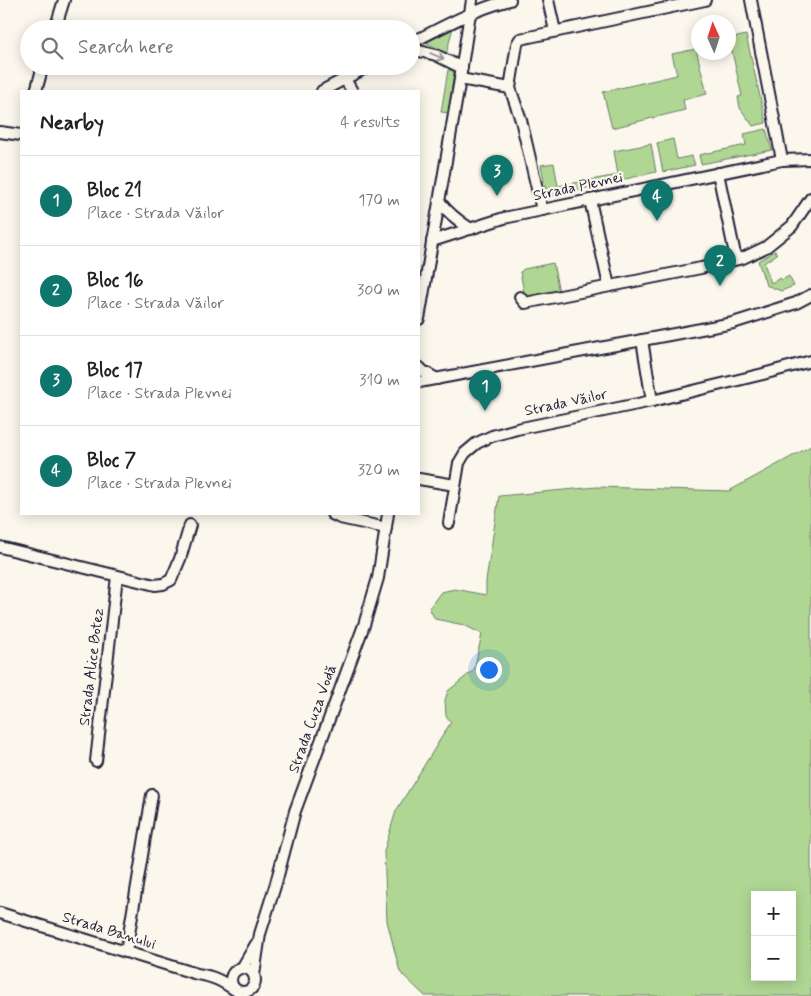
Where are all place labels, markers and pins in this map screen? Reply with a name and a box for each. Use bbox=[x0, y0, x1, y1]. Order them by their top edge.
pin: 3 bbox=[481, 155, 513, 196]
pin: 4 bbox=[641, 180, 673, 221]
pin: 2 bbox=[704, 245, 736, 286]
pin: 1 bbox=[469, 370, 501, 411]

